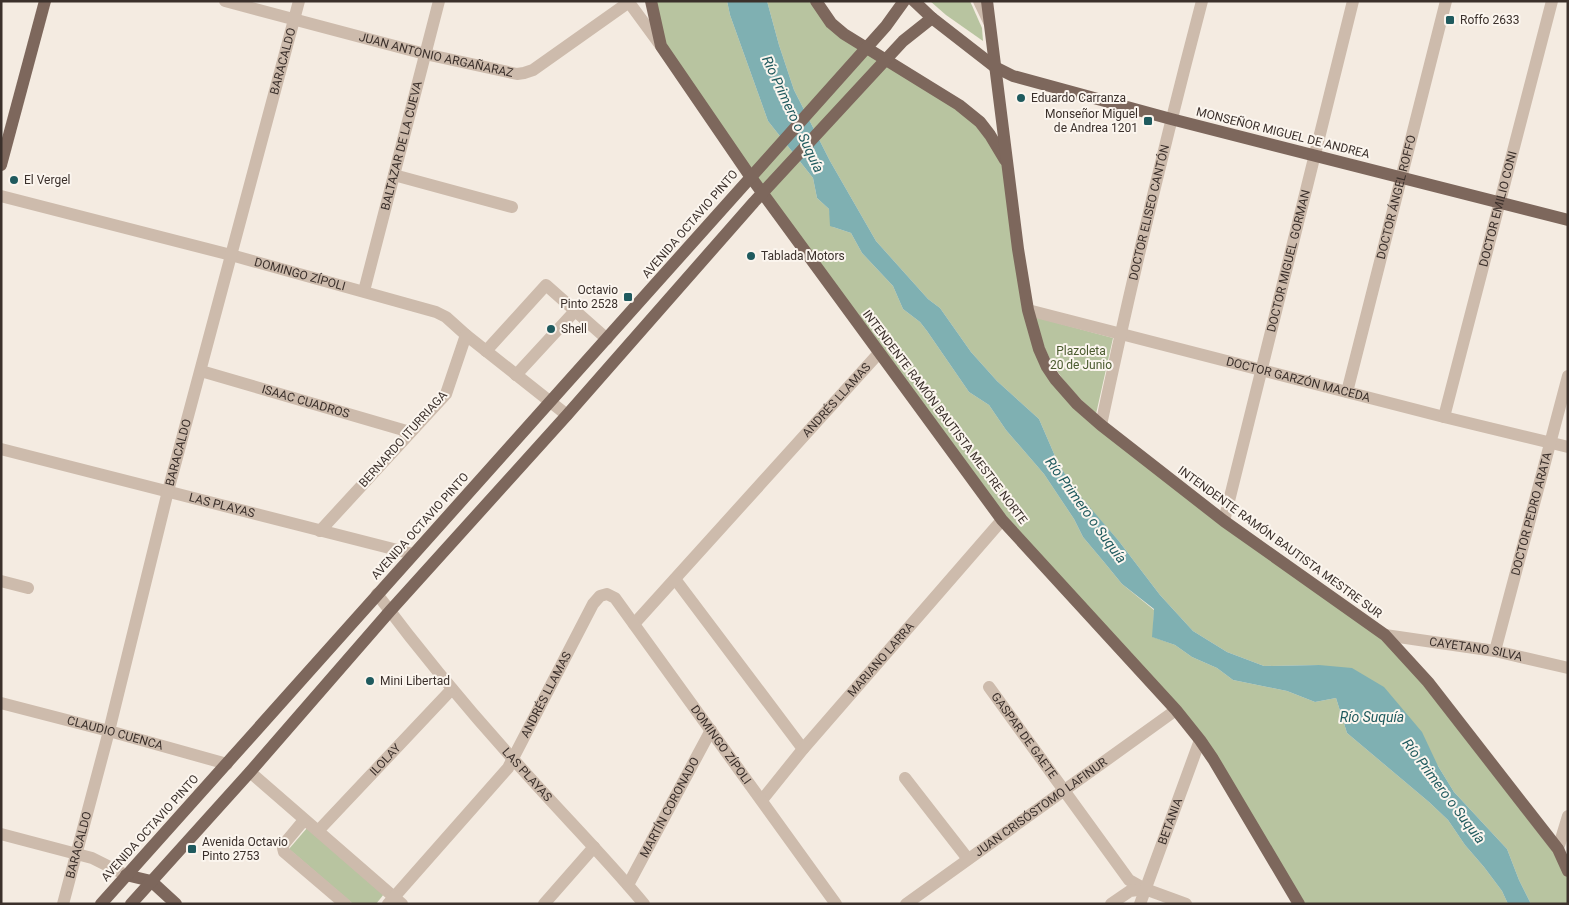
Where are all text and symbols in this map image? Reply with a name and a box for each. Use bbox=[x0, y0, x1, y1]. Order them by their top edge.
place label: Roffo 2633 bbox=[1460, 13, 1519, 27]
marker: Roffo 2633 bbox=[1444, 14, 1456, 26]
street label: BARACALDO bbox=[267, 26, 299, 96]
street label: JUAN ANTONIO ARGAÑARAZ bbox=[357, 30, 515, 80]
water label: Río Primero o Suquía bbox=[759, 53, 827, 175]
street label: BALTAZAR DE LA CUEVA bbox=[378, 80, 425, 212]
place label: Eduardo Carranza bbox=[1031, 91, 1126, 105]
marker: Eduardo Carranza bbox=[1015, 92, 1027, 104]
street label: MONSEÑOR MIGUEL DE ANDREA bbox=[1195, 103, 1372, 161]
place label: Monseñor Miguel de Andrea 1201 bbox=[1045, 107, 1138, 135]
marker: Monseñor Miguel de Andrea 1201 bbox=[1142, 115, 1154, 127]
street label: DOCTOR ÁNGEL ROFFO bbox=[1374, 134, 1419, 261]
street label: DOCTOR ELISEO CANTÓN bbox=[1126, 143, 1172, 282]
street label: DOCTOR EMILIO CONI bbox=[1476, 150, 1520, 268]
street label: AVENIDA OCTAVIO PINTO bbox=[639, 167, 741, 281]
place label: El Vergel bbox=[24, 173, 70, 187]
marker: El Vergel bbox=[8, 174, 20, 186]
street label: DOCTOR MIGUEL GORMAN bbox=[1264, 188, 1313, 334]
place label: Tablada Motors bbox=[761, 249, 845, 263]
marker: Tablada Motors bbox=[745, 250, 757, 262]
street label: DOMINGO ZÍPOLI bbox=[253, 255, 347, 293]
place label: Octavio Pinto 2528 bbox=[560, 283, 618, 311]
marker: Octavio Pinto 2528 bbox=[622, 291, 634, 303]
street label: INTENDENTE RAMÓN BAUTISTA MESTRE NORTE bbox=[860, 307, 1031, 527]
place label: Shell bbox=[561, 322, 587, 336]
marker: Shell bbox=[545, 323, 557, 335]
park label: Plazoleta 20 de Junio bbox=[1050, 344, 1112, 372]
street label: DOCTOR GARZÓN MACEDA bbox=[1225, 354, 1372, 405]
street label: ANDRÉS LLAMAS bbox=[799, 360, 874, 440]
street label: ISAAC CUADROS bbox=[260, 382, 351, 421]
street label: BERNARDO ITURRIAGA bbox=[356, 388, 450, 490]
street label: BARACALDO bbox=[163, 417, 194, 488]
street label: DOCTOR PEDRO ARATA bbox=[1508, 450, 1555, 577]
water label: Río Primero o Suquía bbox=[1042, 454, 1130, 566]
street label: INTENDENTE RAMÓN BAUTISTA MESTRE SUR bbox=[1175, 462, 1386, 621]
street label: AVENIDA OCTAVIO PINTO bbox=[368, 470, 472, 582]
street label: LAS PLAYAS bbox=[187, 490, 256, 520]
street label: MARIANO LARRA bbox=[845, 619, 917, 700]
street label: CAYETANO SILVA bbox=[1428, 635, 1524, 664]
street label: ANDRÉS LLAMAS bbox=[518, 649, 574, 740]
place label: Mini Libertad bbox=[380, 674, 450, 688]
marker: Mini Libertad bbox=[364, 675, 376, 687]
street label: GASPAR DE GAETE bbox=[988, 690, 1060, 781]
street label: DOMINGO ZÍPOLI bbox=[688, 703, 754, 787]
water label: Río Suquía bbox=[1340, 709, 1404, 725]
street label: CLAUDIO CUENCA bbox=[66, 713, 165, 753]
water label: Río Primero o Suquía bbox=[1399, 736, 1489, 846]
street label: ILOLAY bbox=[367, 740, 404, 779]
street label: LAS PLAYAS bbox=[499, 745, 555, 804]
street label: MARTÍN CORONADO bbox=[637, 755, 702, 860]
street label: JUAN CRISÓSTOMO LAFINUR bbox=[972, 755, 1110, 859]
street label: AVENIDA OCTAVIO PINTO bbox=[98, 772, 202, 884]
street label: BETANIA bbox=[1155, 796, 1185, 847]
street label: BARACALDO bbox=[63, 810, 94, 880]
place label: Avenida Octavio Pinto 2753 bbox=[202, 835, 288, 863]
marker: Avenida Octavio Pinto 2753 bbox=[186, 843, 198, 855]

